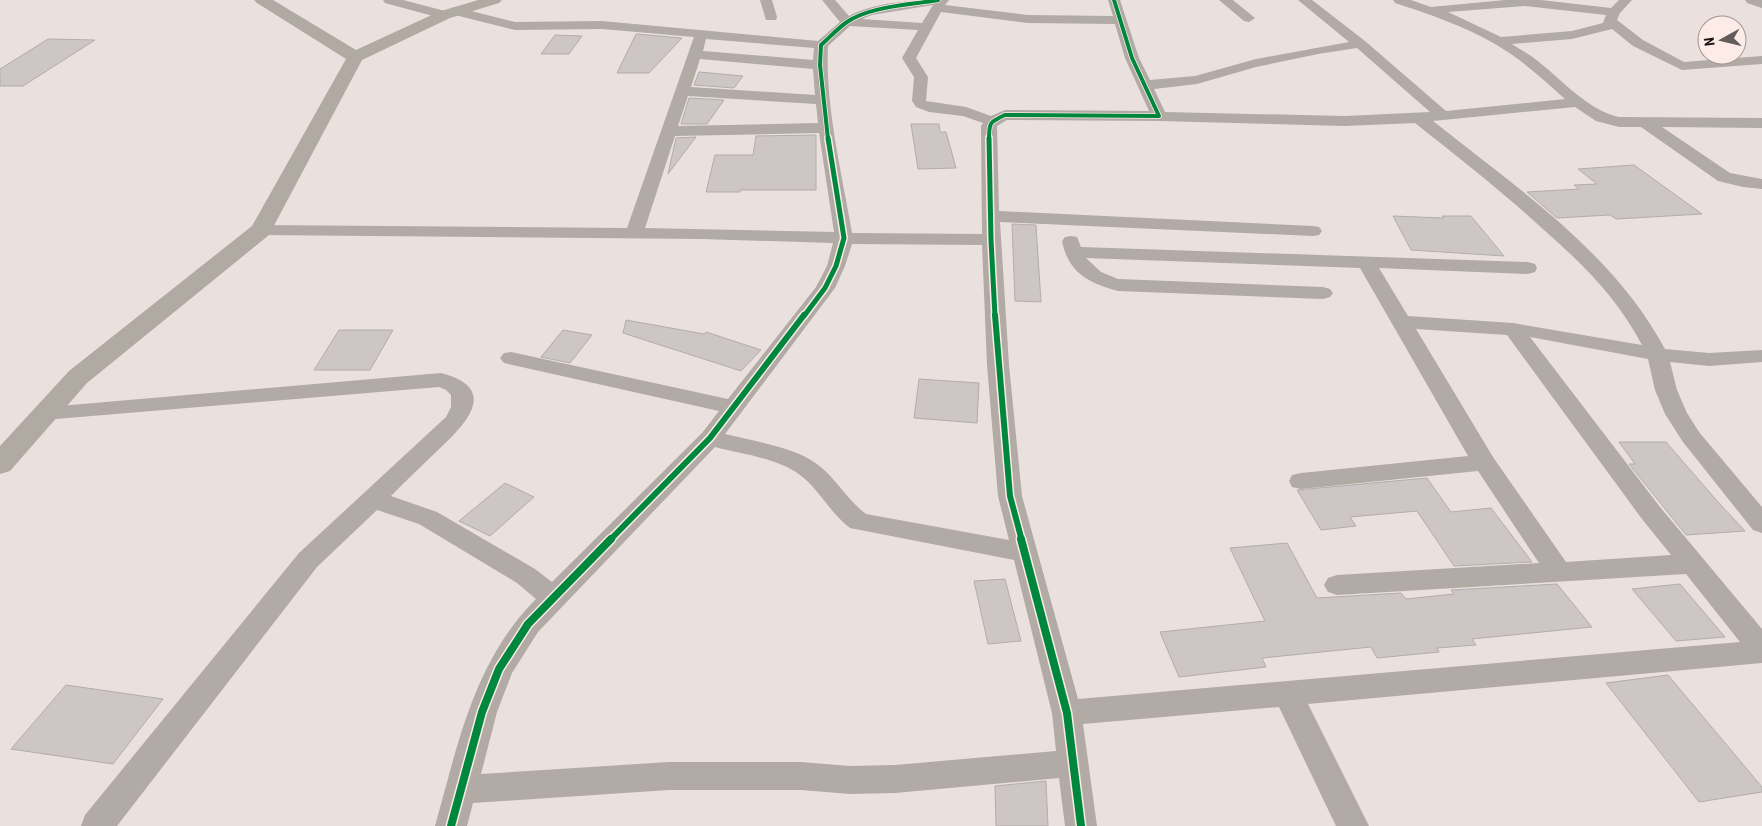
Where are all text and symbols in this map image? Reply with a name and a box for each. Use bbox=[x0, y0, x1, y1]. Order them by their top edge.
north arrow bbox=[1697, 15, 1747, 65]
text: N bbox=[1701, 36, 1718, 47]

